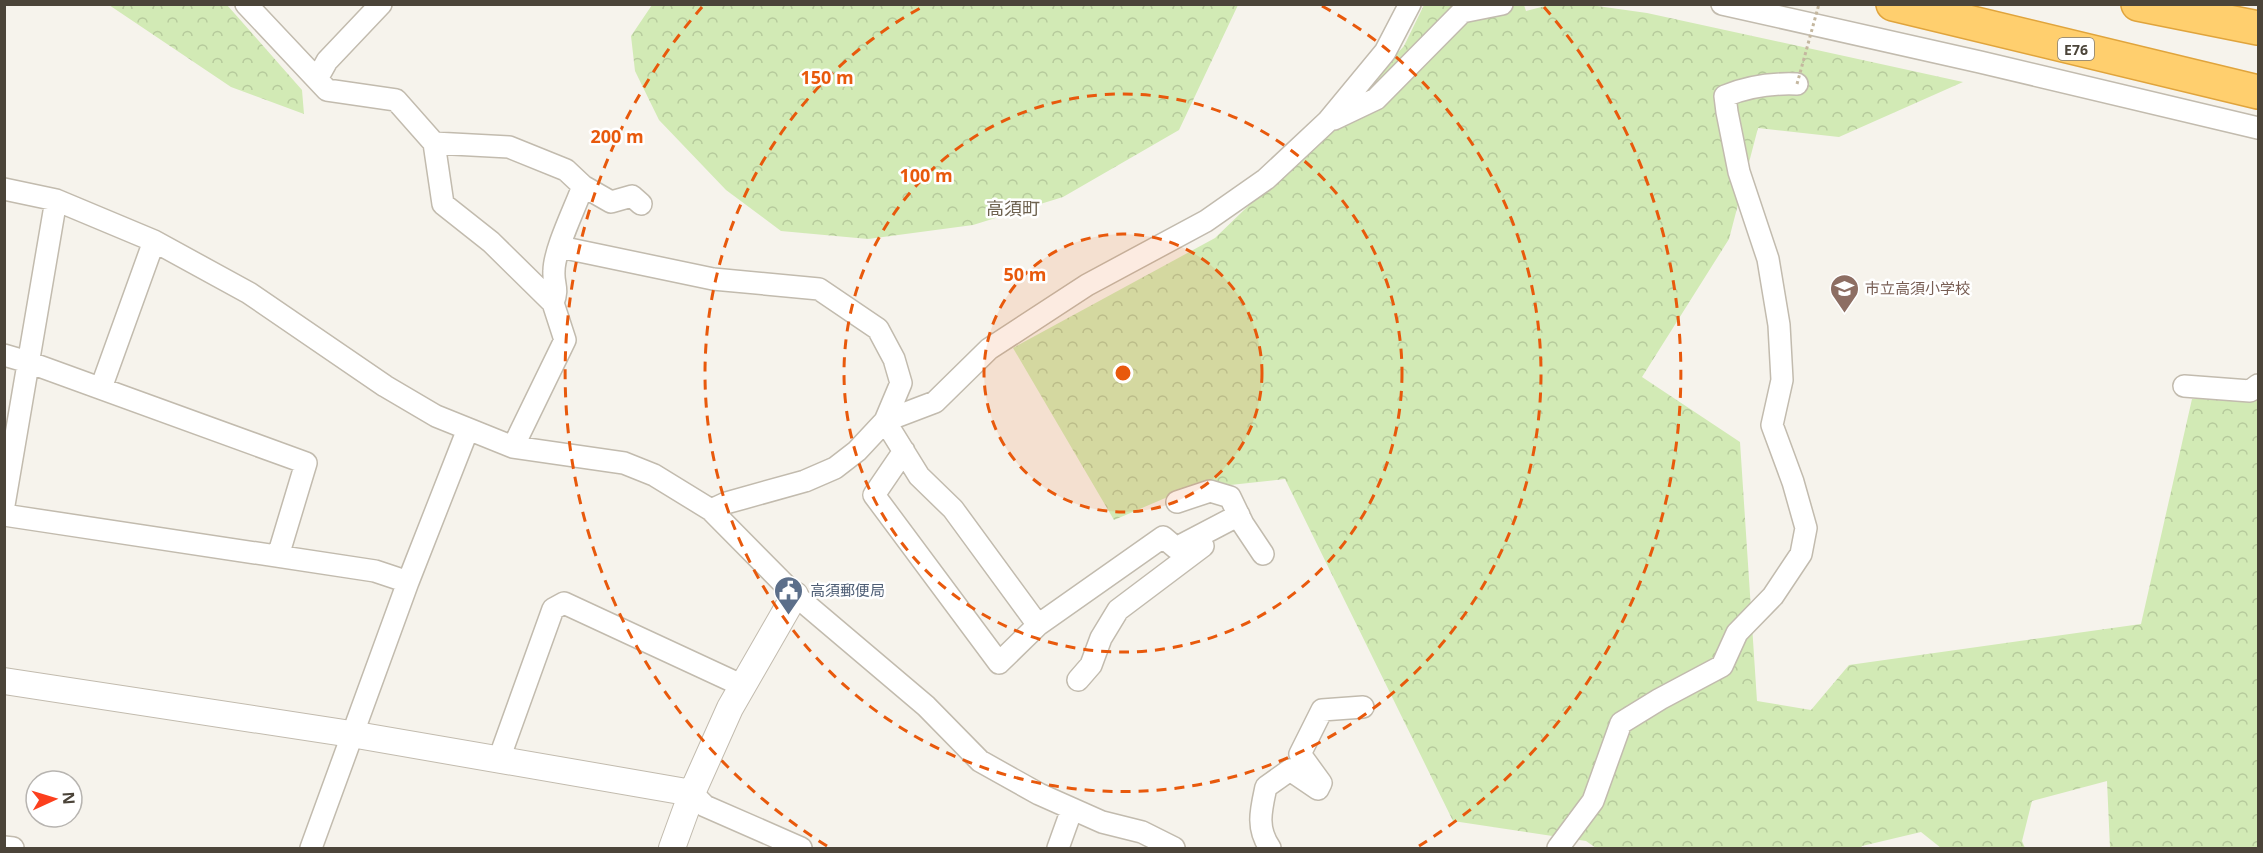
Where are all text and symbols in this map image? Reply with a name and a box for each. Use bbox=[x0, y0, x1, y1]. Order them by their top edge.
road number: E76 bbox=[2058, 38, 2094, 60]
text: 150 m bbox=[800, 65, 854, 89]
text: 200 m bbox=[590, 124, 644, 148]
text: 100 m bbox=[899, 163, 953, 187]
district label: 高須町 bbox=[986, 196, 1040, 220]
text: 50 m bbox=[1004, 262, 1046, 286]
school or university icon: 市立高須小学校 bbox=[1828, 272, 1860, 314]
place label: 市立高須小学校 bbox=[1865, 278, 1970, 298]
centre of rings bbox=[1113, 363, 1133, 383]
public building icon: 高須郵便局 bbox=[773, 574, 805, 616]
place label: 高須郵便局 bbox=[810, 580, 885, 600]
north arrow bbox=[24, 769, 84, 829]
text: N bbox=[58, 791, 80, 805]

